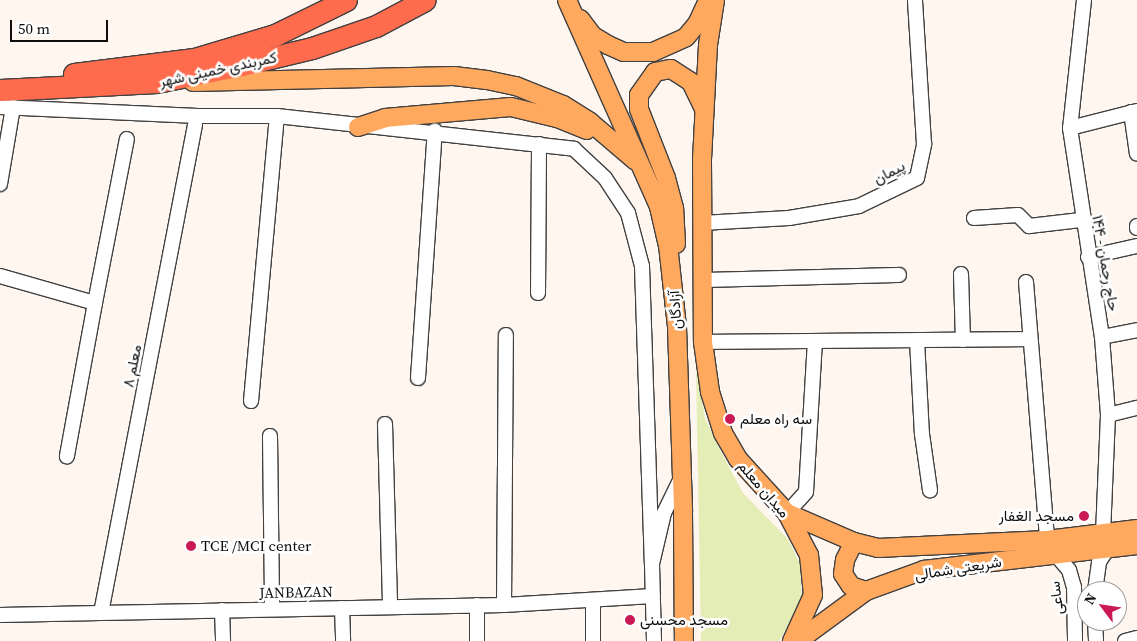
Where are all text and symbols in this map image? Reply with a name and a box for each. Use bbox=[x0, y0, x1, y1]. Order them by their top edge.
scale bar bbox=[12, 10, 110, 42]
text: 50 m bbox=[18, 18, 50, 39]
street label: کمربندی خمینی شهر bbox=[158, 48, 278, 90]
street label: پیمان bbox=[870, 156, 908, 188]
street label: حاج رحمان - ۱۴۴ bbox=[1089, 214, 1123, 312]
street label: آزادگان bbox=[665, 290, 685, 330]
street label: معلم ۸ bbox=[119, 343, 145, 389]
place label: سه راه معلم bbox=[740, 410, 812, 428]
marker: سه راه معلم bbox=[724, 413, 736, 425]
street label: میدان معلم bbox=[734, 457, 794, 521]
place label: مسجد الغفار bbox=[999, 507, 1074, 525]
marker: مسجد الغفار bbox=[1078, 510, 1090, 522]
place label: TCE /MCI center bbox=[201, 537, 311, 555]
marker: TCE /MCI center bbox=[185, 540, 197, 552]
street label: شریعتی شمالی bbox=[913, 552, 1003, 584]
street label: ساعی bbox=[1045, 580, 1067, 616]
north arrow bbox=[1077, 581, 1127, 631]
street label: JANBAZAN bbox=[259, 582, 333, 602]
text: N bbox=[1079, 589, 1101, 608]
place label: مسجد محسنی bbox=[640, 611, 728, 629]
marker: مسجد محسنی bbox=[624, 614, 636, 626]

